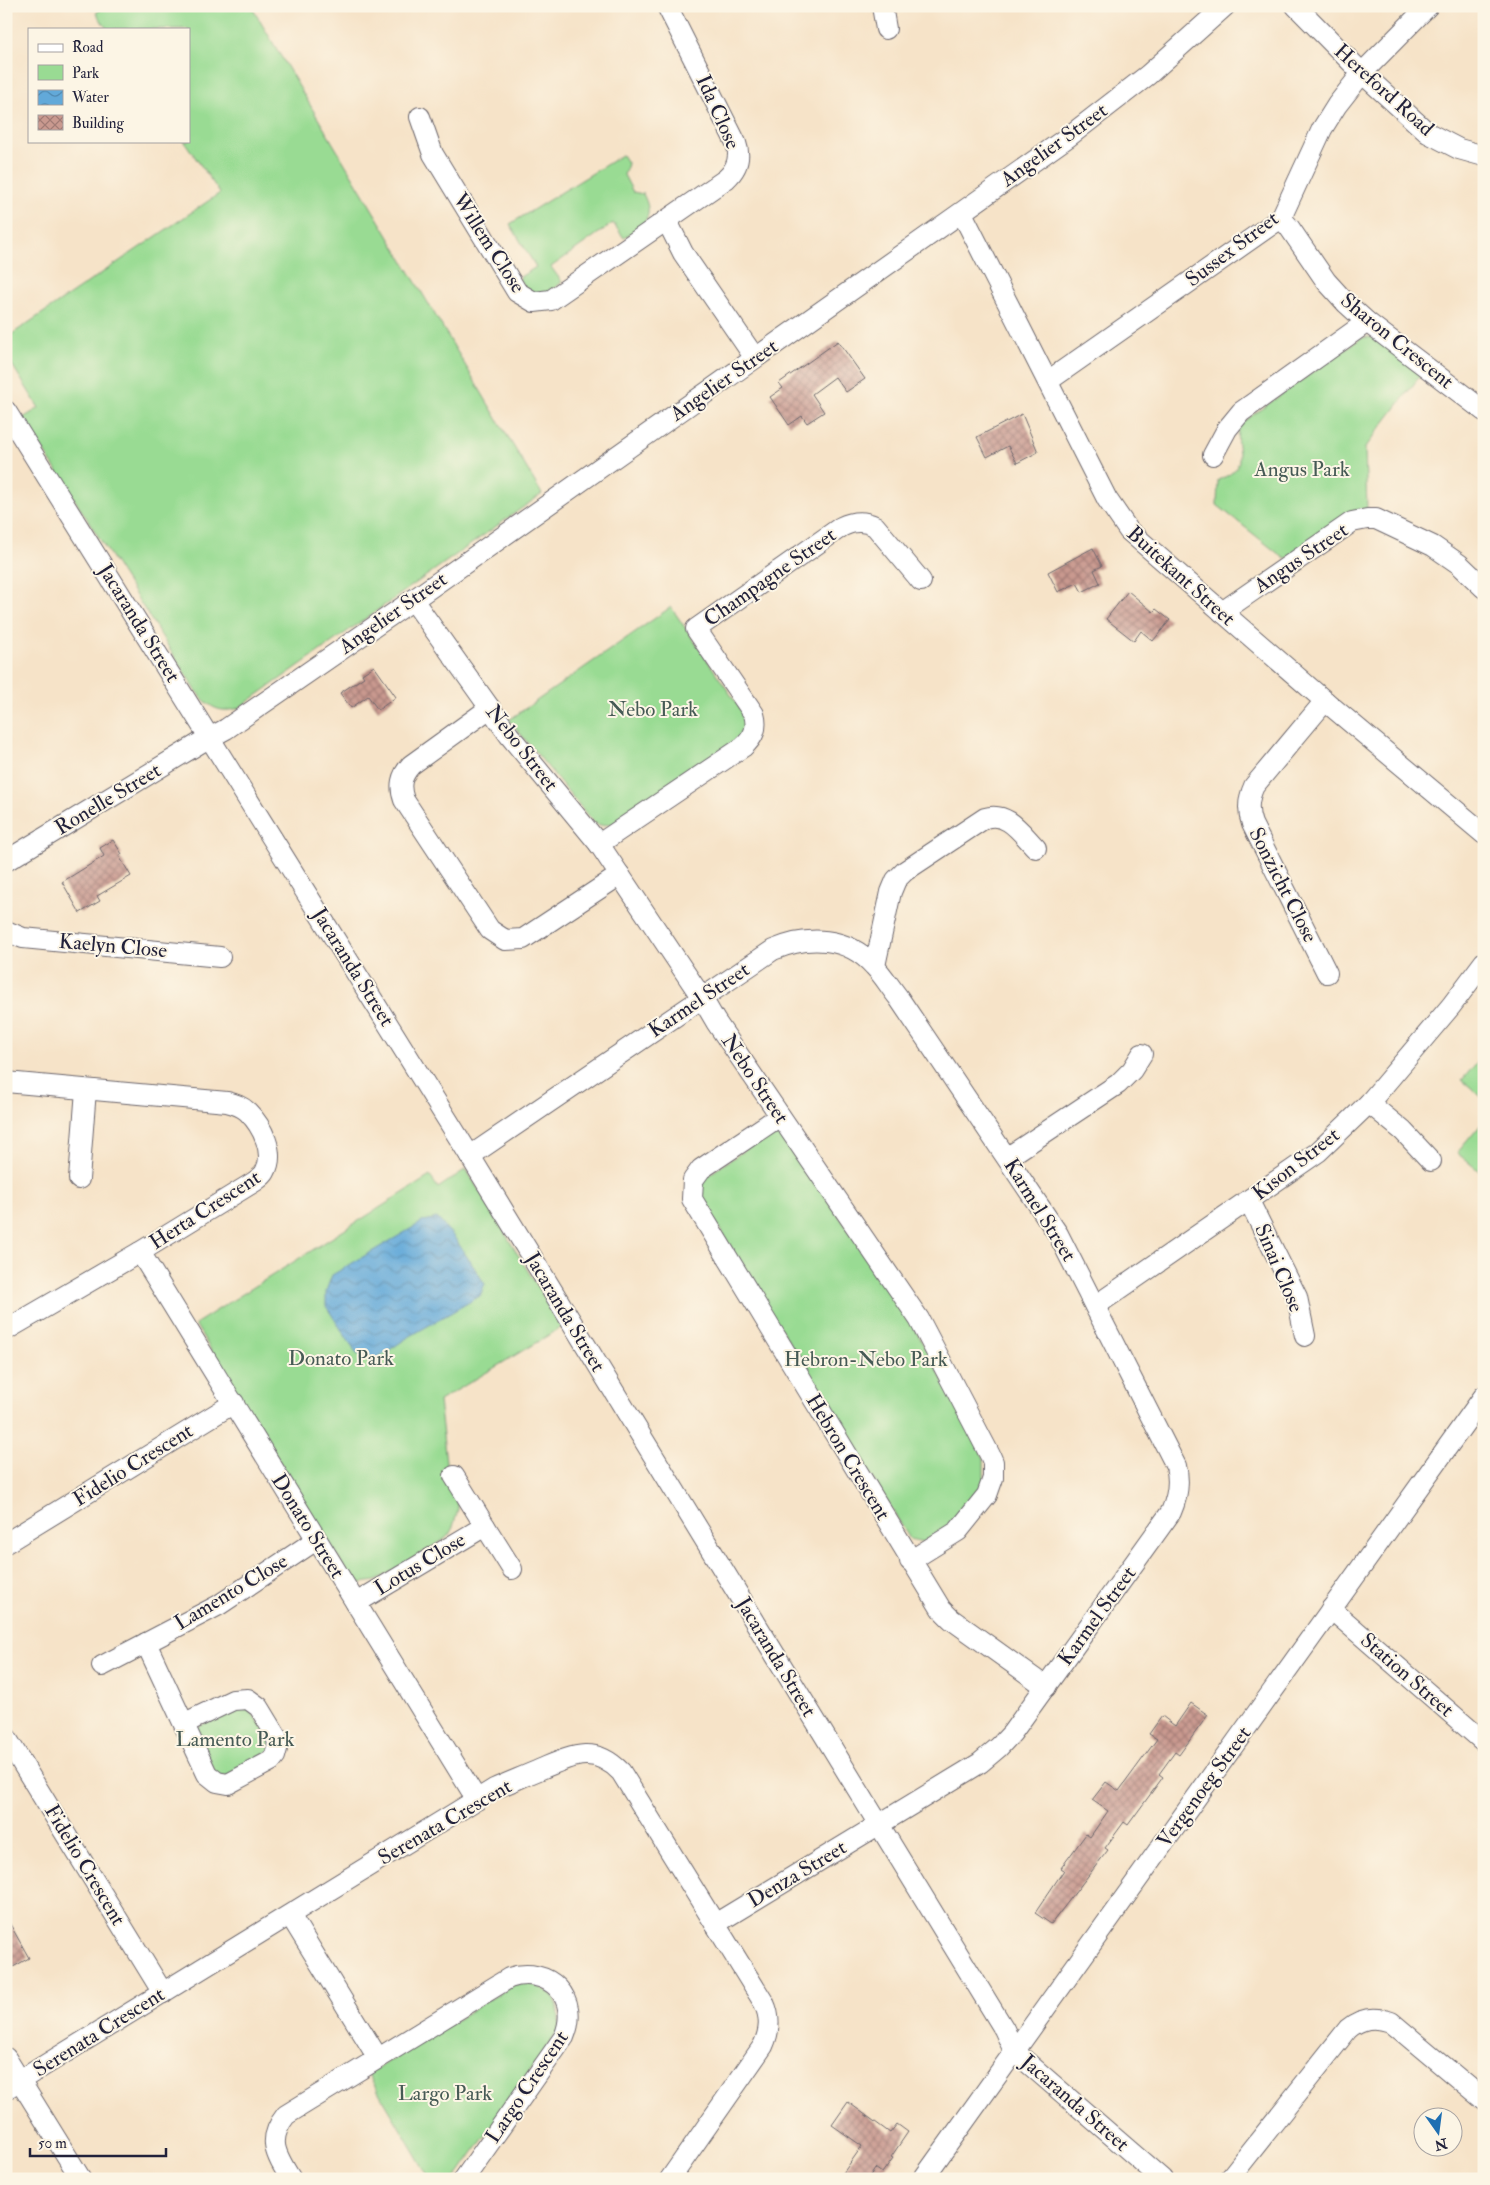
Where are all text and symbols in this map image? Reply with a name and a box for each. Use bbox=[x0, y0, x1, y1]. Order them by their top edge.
legend bbox=[28, 28, 190, 142]
text: Road bbox=[72, 38, 104, 57]
street label: Hereford Road bbox=[1328, 38, 1440, 142]
text: Park bbox=[72, 64, 99, 83]
street label: Ida Close bbox=[690, 71, 746, 154]
text: Water bbox=[71, 88, 109, 107]
street label: Angelier Street bbox=[994, 97, 1113, 193]
text: Building bbox=[72, 114, 124, 133]
street label: Willem Close bbox=[446, 187, 531, 298]
street label: Sussex Street bbox=[1180, 205, 1284, 293]
street label: Sharon Crescent bbox=[1335, 287, 1459, 395]
street label: Angelier Street bbox=[664, 333, 783, 428]
park label: Angus Park bbox=[1253, 456, 1350, 483]
street label: Angus Street bbox=[1248, 517, 1353, 600]
street label: Buitekant Street bbox=[1121, 520, 1241, 632]
street label: Champagne Street bbox=[699, 521, 842, 633]
street label: Jacaranda Street bbox=[91, 558, 186, 688]
street label: Angelier Street bbox=[333, 566, 452, 661]
park label: Nebo Park bbox=[608, 696, 698, 723]
street label: Nebo Street bbox=[480, 699, 564, 797]
street label: Ronelle Street bbox=[50, 757, 166, 841]
street label: Sonzicht Close bbox=[1242, 823, 1324, 947]
street label: Jacaranda Street bbox=[305, 902, 400, 1032]
street label: Kaelyn Close bbox=[58, 928, 168, 964]
street label: Karmel Street bbox=[643, 956, 755, 1044]
street label: Nebo Street bbox=[715, 1029, 795, 1129]
street label: Kison Street bbox=[1247, 1121, 1345, 1206]
street label: Karmel Street bbox=[998, 1153, 1082, 1267]
street label: Herta Crescent bbox=[144, 1164, 266, 1256]
street label: Sinai Close bbox=[1248, 1220, 1310, 1316]
street label: Jacaranda Street bbox=[518, 1246, 611, 1377]
park label: Donato Park bbox=[288, 1345, 394, 1372]
park label: Hebron-Nebo Park bbox=[784, 1346, 948, 1373]
street label: Hebron Crescent bbox=[800, 1389, 896, 1525]
street label: Fidelio Crescent bbox=[68, 1417, 198, 1513]
street label: Donato Street bbox=[265, 1469, 351, 1584]
street label: Lotus Close bbox=[370, 1526, 471, 1602]
street label: Lamento Close bbox=[169, 1547, 293, 1636]
street label: Karmel Street bbox=[1052, 1561, 1142, 1671]
street label: Jacaranda Street bbox=[729, 1591, 822, 1722]
street label: Station Street bbox=[1355, 1627, 1460, 1723]
street label: Vergenoeg Street bbox=[1151, 1721, 1257, 1853]
park label: Lamento Park bbox=[175, 1726, 295, 1753]
street label: Serenata Crescent bbox=[373, 1773, 517, 1871]
street label: Fidelio Crescent bbox=[38, 1799, 132, 1931]
street label: Denza Street bbox=[743, 1834, 851, 1914]
street label: Serenata Crescent bbox=[28, 1981, 170, 2083]
street label: Largo Crescent bbox=[479, 2025, 575, 2148]
street label: Jacaranda Street bbox=[1014, 2048, 1135, 2158]
park label: Largo Park bbox=[398, 2080, 492, 2107]
north arrow bbox=[1412, 2108, 1462, 2158]
scale bar bbox=[30, 2125, 166, 2157]
text: 50 m bbox=[38, 2134, 67, 2153]
text: N bbox=[1432, 2134, 1450, 2154]

